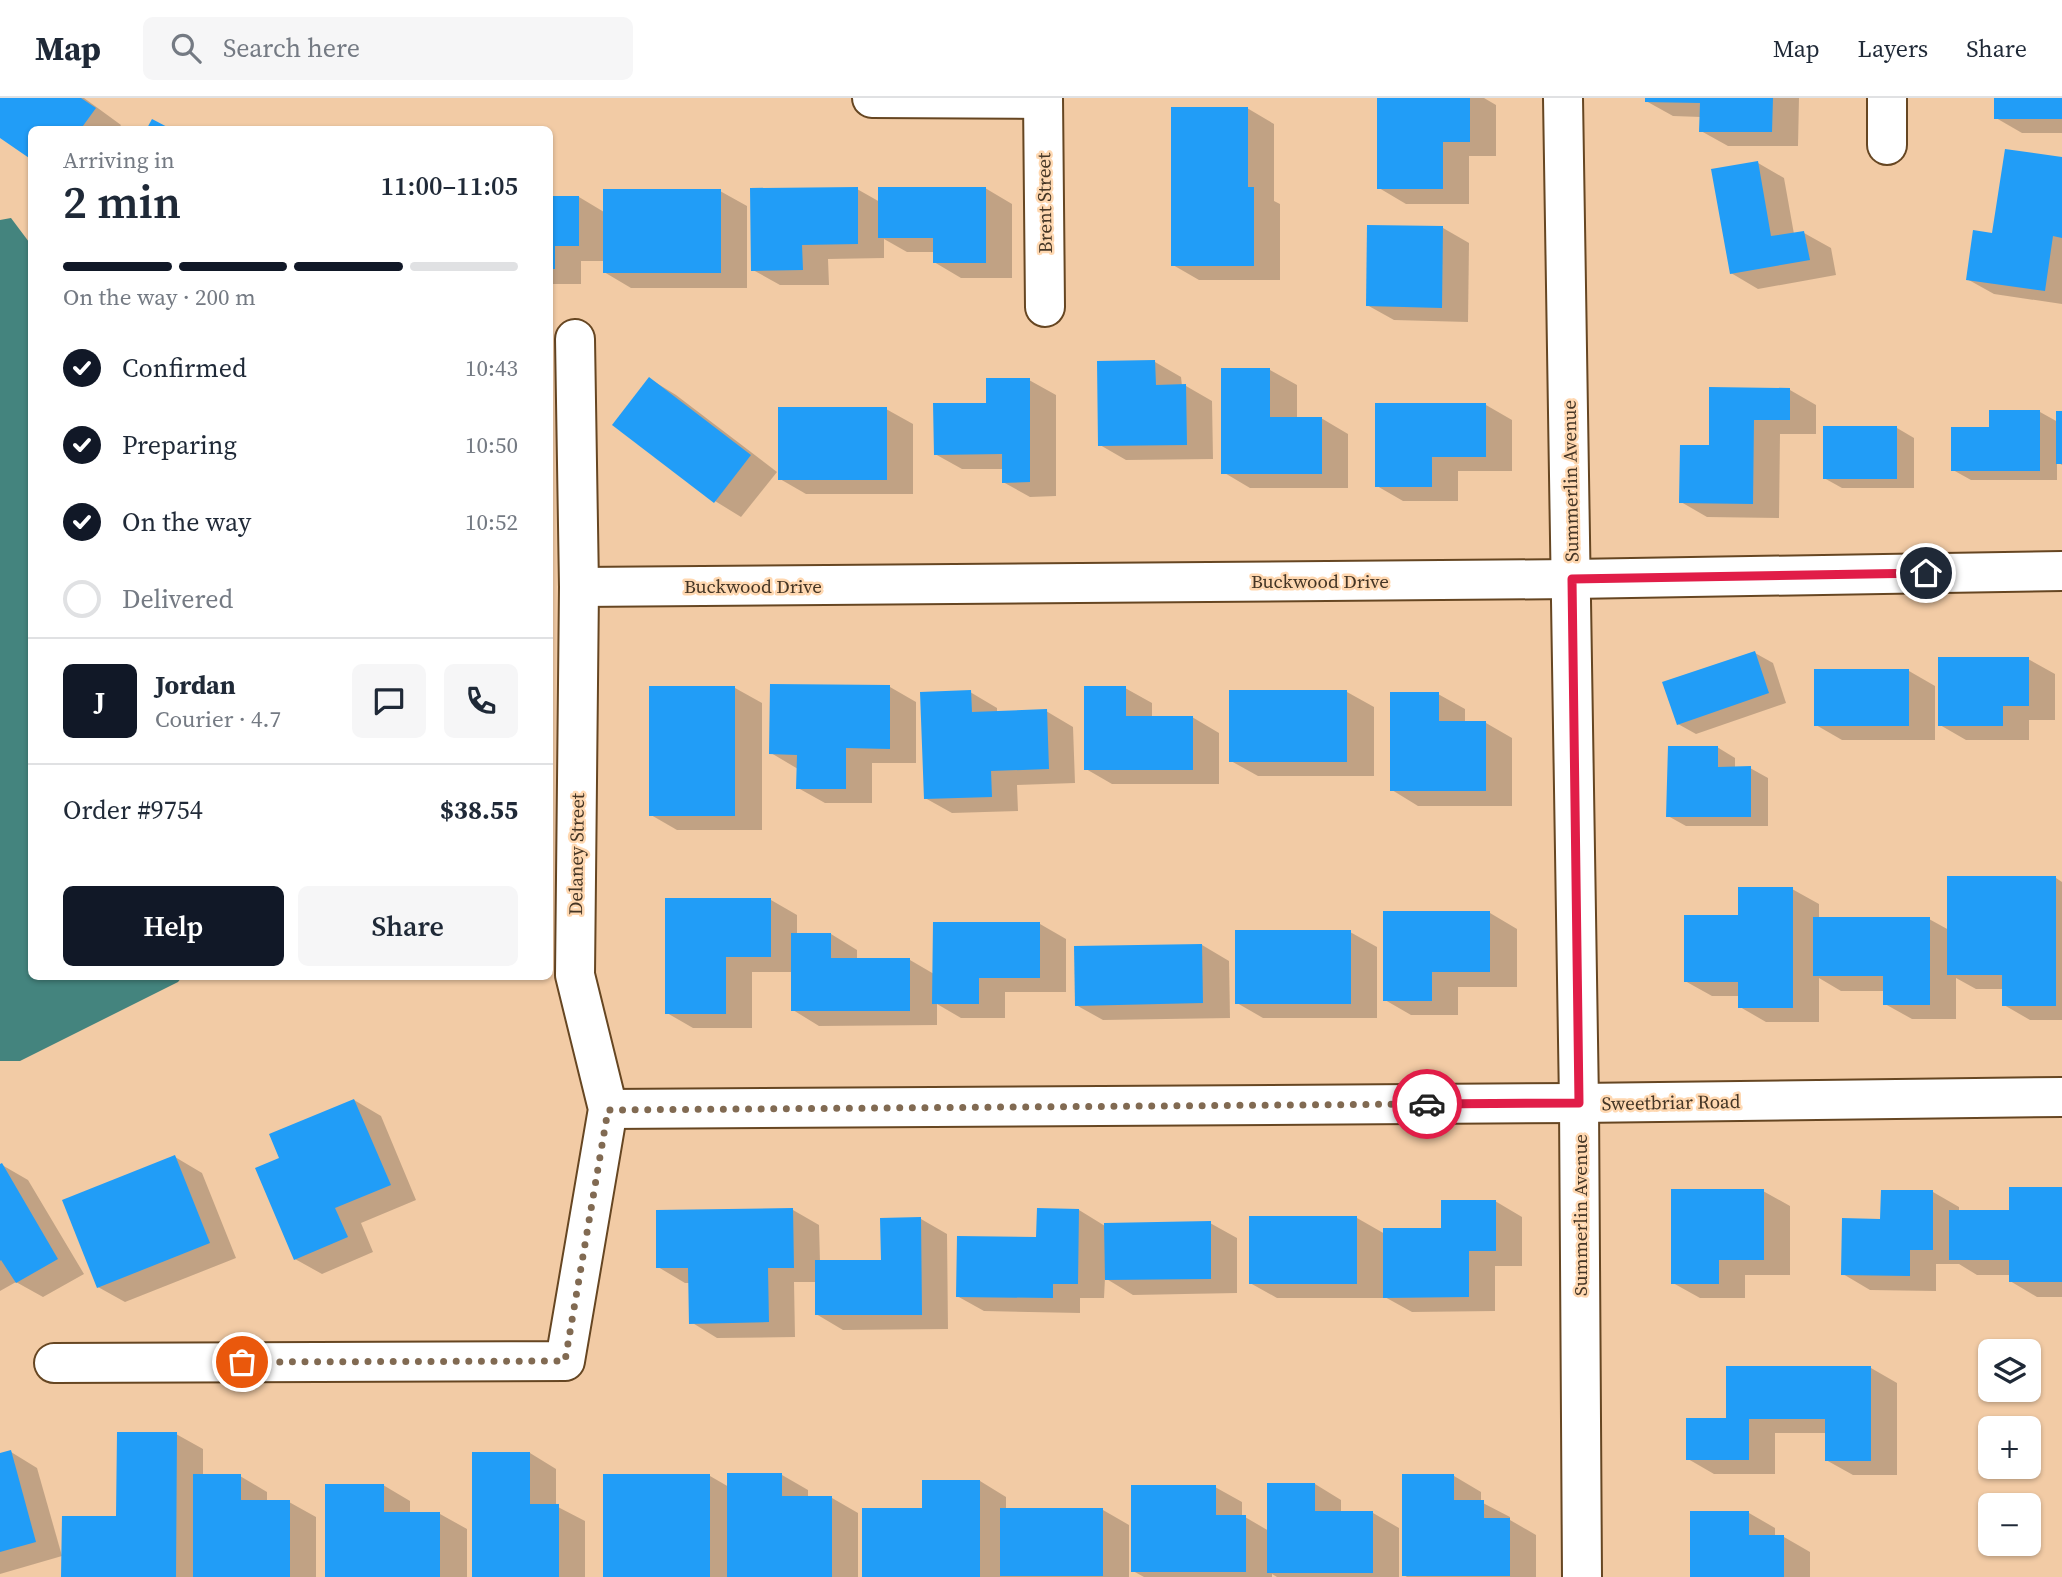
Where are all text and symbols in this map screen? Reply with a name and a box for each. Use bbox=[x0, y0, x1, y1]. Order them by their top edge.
search box bbox=[143, 17, 633, 80]
text: Map bbox=[35, 26, 101, 71]
icon: search bbox=[167, 29, 205, 67]
text: Search here bbox=[223, 30, 360, 66]
text: Map bbox=[1773, 32, 1820, 65]
text: Layers bbox=[1858, 32, 1928, 65]
text: Share bbox=[1966, 32, 2027, 65]
text: Arriving in bbox=[63, 144, 175, 176]
street label: Brent Street bbox=[1030, 152, 1058, 254]
text: 11:00–11:05 bbox=[381, 168, 518, 204]
text: 2 min bbox=[63, 170, 181, 233]
text: On the way · 200 m bbox=[63, 281, 256, 313]
icon: check bbox=[63, 349, 101, 387]
text: Confirmed bbox=[122, 350, 247, 386]
text: 10:43 bbox=[465, 352, 518, 384]
street label: Summerlin Avenue bbox=[1556, 400, 1584, 562]
icon: check bbox=[63, 426, 101, 464]
text: Preparing bbox=[122, 427, 237, 463]
text: 10:50 bbox=[465, 429, 518, 461]
icon: check bbox=[63, 503, 101, 541]
text: On the way bbox=[122, 504, 251, 540]
text: 10:52 bbox=[465, 506, 518, 538]
pin bbox=[1896, 543, 1956, 603]
icon: home bbox=[1907, 554, 1945, 592]
street label: Buckwood Drive bbox=[1251, 568, 1389, 594]
street label: Buckwood Drive bbox=[684, 573, 822, 599]
text: Delivered bbox=[122, 581, 233, 617]
button: chat bbox=[352, 664, 426, 738]
button: phone bbox=[444, 664, 518, 738]
text: Jordan bbox=[155, 667, 236, 703]
text: J bbox=[95, 683, 105, 719]
text: Courier · 4.7 bbox=[155, 703, 281, 735]
text: Order #9754 bbox=[63, 792, 203, 828]
text: $38.55 bbox=[440, 792, 518, 828]
street label: Delaney Street bbox=[562, 792, 590, 915]
button: Help bbox=[63, 886, 284, 966]
button: Share bbox=[298, 886, 518, 966]
courier bbox=[1392, 1069, 1462, 1139]
icon: car bbox=[1408, 1085, 1446, 1123]
street label: Sweetbriar Road bbox=[1601, 1088, 1741, 1116]
street label: Summerlin Avenue bbox=[1567, 1134, 1593, 1296]
pin bbox=[212, 1332, 272, 1392]
map controls bbox=[1978, 1339, 2041, 1556]
button: layers bbox=[1978, 1339, 2041, 1402]
icon: bag bbox=[223, 1343, 261, 1381]
button: + bbox=[1978, 1416, 2041, 1479]
button: − bbox=[1978, 1493, 2041, 1556]

